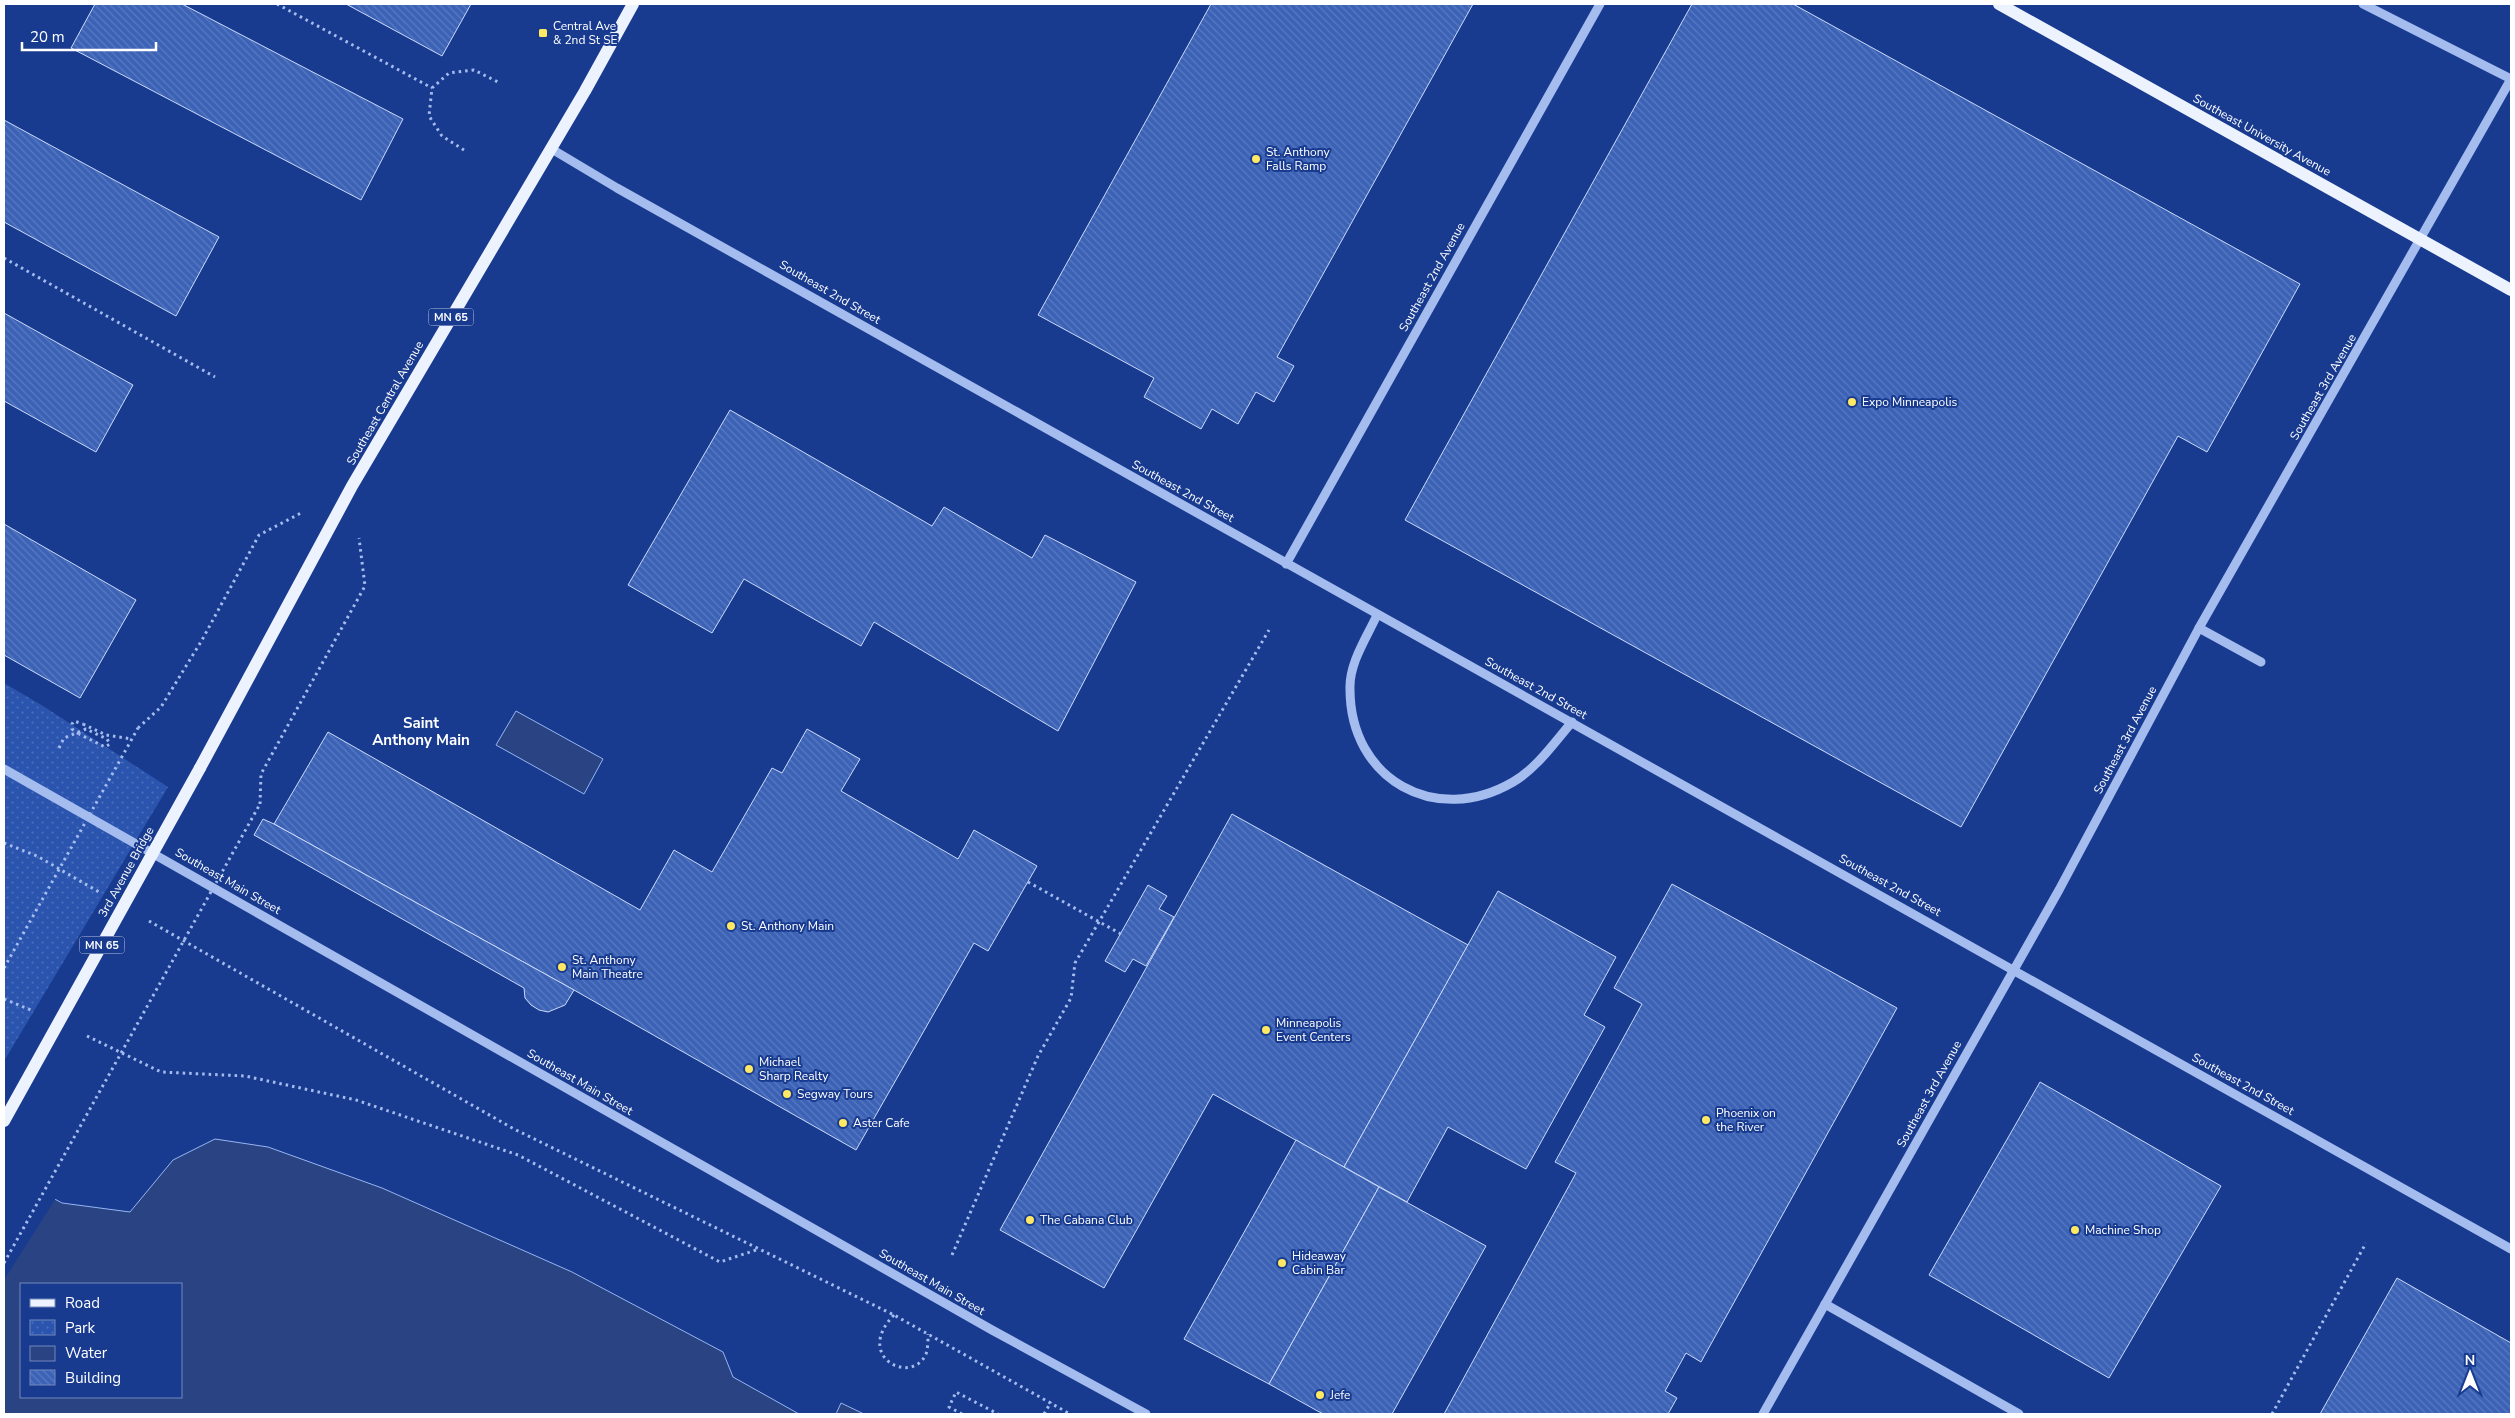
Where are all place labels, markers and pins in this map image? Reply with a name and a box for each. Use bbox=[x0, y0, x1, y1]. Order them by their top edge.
place label: Central Ave & 2nd St SE bbox=[553, 18, 618, 48]
marker: Central Ave & 2nd St SE bbox=[537, 27, 549, 39]
place label: St. Anthony Falls Ramp bbox=[1266, 144, 1331, 174]
marker: St. Anthony Falls Ramp bbox=[1250, 153, 1262, 165]
place label: Expo Minneapolis bbox=[1862, 394, 1957, 410]
marker: Expo Minneapolis bbox=[1846, 396, 1858, 408]
place label: St. Anthony Main bbox=[741, 918, 834, 934]
marker: St. Anthony Main bbox=[725, 920, 737, 932]
place label: St. Anthony Main Theatre bbox=[572, 952, 643, 982]
marker: St. Anthony Main Theatre bbox=[556, 961, 568, 973]
place label: Minneapolis Event Centers bbox=[1276, 1015, 1351, 1045]
marker: Minneapolis Event Centers bbox=[1260, 1024, 1272, 1036]
place label: Michael Sharp Realty bbox=[759, 1054, 829, 1084]
marker: Michael Sharp Realty bbox=[743, 1063, 755, 1075]
place label: Segway Tours bbox=[797, 1086, 873, 1102]
marker: Segway Tours bbox=[781, 1088, 793, 1100]
place label: Phoenix on the River bbox=[1716, 1105, 1776, 1135]
marker: Phoenix on the River bbox=[1700, 1114, 1712, 1126]
place label: Aster Cafe bbox=[853, 1115, 910, 1131]
marker: Aster Cafe bbox=[837, 1117, 849, 1129]
place label: The Cabana Club bbox=[1040, 1212, 1133, 1228]
marker: The Cabana Club bbox=[1024, 1214, 1036, 1226]
place label: Machine Shop bbox=[2085, 1222, 2161, 1238]
marker: Machine Shop bbox=[2069, 1224, 2081, 1236]
place label: Hideaway Cabin Bar bbox=[1292, 1248, 1347, 1278]
marker: Hideaway Cabin Bar bbox=[1276, 1257, 1288, 1269]
place label: Jefe bbox=[1329, 1387, 1350, 1403]
marker: Jefe bbox=[1314, 1389, 1326, 1401]

